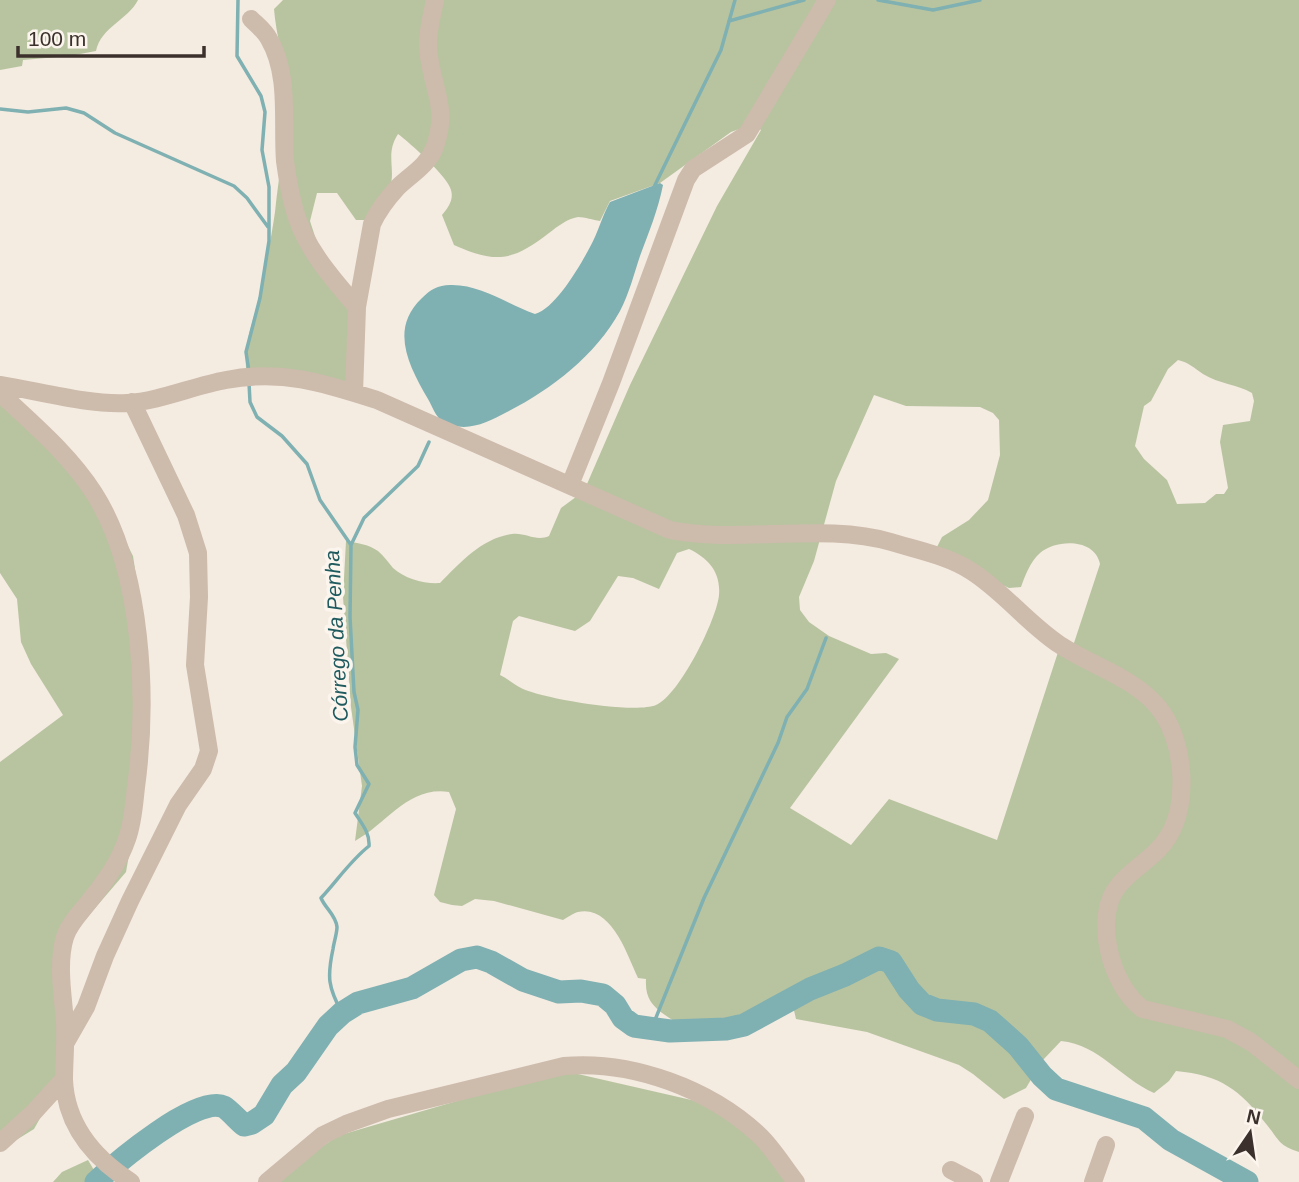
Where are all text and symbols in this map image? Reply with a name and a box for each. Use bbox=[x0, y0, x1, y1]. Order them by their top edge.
scale bar bbox=[18, 14, 203, 58]
text: 100 m bbox=[28, 27, 86, 50]
water label: Córrego da Penha bbox=[320, 550, 352, 722]
north arrow bbox=[1215, 1098, 1285, 1168]
text: N bbox=[1245, 1105, 1263, 1129]

